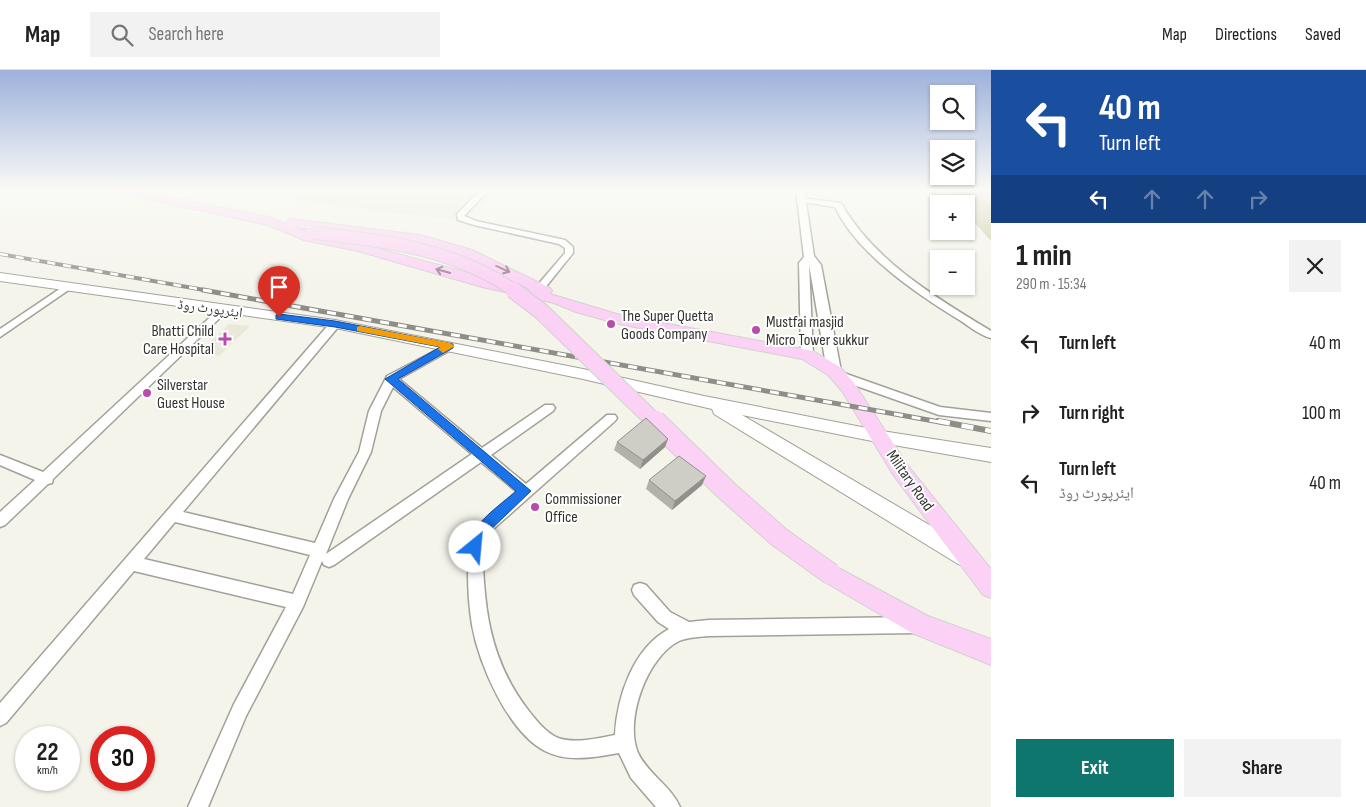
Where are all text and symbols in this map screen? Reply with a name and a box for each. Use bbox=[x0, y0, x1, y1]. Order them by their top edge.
search box bbox=[90, 12, 440, 57]
text: Map bbox=[25, 20, 60, 49]
icon: search bbox=[108, 21, 136, 49]
text: Search here bbox=[148, 23, 224, 46]
text: Map bbox=[1162, 24, 1187, 45]
text: Directions bbox=[1215, 24, 1277, 45]
text: Saved bbox=[1305, 24, 1341, 45]
map controls bbox=[930, 85, 975, 295]
button: search bbox=[930, 85, 975, 130]
text: 40 m bbox=[1099, 87, 1161, 130]
icon: left bbox=[1016, 90, 1081, 155]
text: Turn left bbox=[1099, 130, 1161, 157]
button: layers bbox=[930, 140, 975, 185]
icon: left bbox=[1085, 185, 1113, 213]
icon: ahead bbox=[1138, 185, 1166, 213]
icon: ahead bbox=[1191, 185, 1219, 213]
icon: right bbox=[1244, 185, 1272, 213]
button: + bbox=[930, 195, 975, 240]
text: 1 min bbox=[1016, 238, 1072, 274]
button: close bbox=[1289, 240, 1341, 292]
button: − bbox=[930, 250, 975, 295]
one-way arrow bbox=[495, 264, 510, 274]
one-way arrow bbox=[435, 265, 451, 275]
pin bbox=[258, 266, 300, 317]
icon: arrive bbox=[265, 273, 293, 301]
text: 290 m · 15:34 bbox=[1016, 275, 1086, 294]
street label: ایئرپورٹ روڈ bbox=[176, 296, 244, 322]
place label: The Super Quetta Goods Company bbox=[621, 307, 714, 344]
place label: Mustfai masjid Micro Tower sukkur bbox=[766, 313, 869, 350]
marker: The Super Quetta Goods Company bbox=[605, 318, 617, 330]
place label: Bhatti Child Care Hospital bbox=[143, 322, 214, 359]
marker: Mustfai masjid Micro Tower sukkur bbox=[750, 324, 762, 336]
icon: left bbox=[1016, 329, 1044, 357]
marker: Bhatti Child Care Hospital bbox=[218, 332, 232, 346]
text: Turn left bbox=[1059, 332, 1116, 355]
text: 40 m bbox=[1309, 332, 1341, 355]
place label: Silverstar Guest House bbox=[157, 376, 225, 413]
marker: Silverstar Guest House bbox=[141, 387, 153, 399]
icon: right bbox=[1016, 399, 1044, 427]
text: Turn right bbox=[1059, 402, 1124, 425]
text: 100 m bbox=[1302, 402, 1341, 425]
street label: Military Road bbox=[882, 447, 938, 515]
text: Turn left bbox=[1059, 458, 1116, 481]
icon: left bbox=[1016, 469, 1044, 497]
text: 40 m bbox=[1309, 472, 1341, 495]
text: ایئرپورٹ روڈ bbox=[1059, 484, 1134, 503]
place label: Commissioner Office bbox=[545, 490, 622, 527]
marker: Commissioner Office bbox=[529, 501, 541, 513]
position arrow bbox=[448, 520, 500, 572]
speed limit sign: 30 bbox=[90, 726, 155, 791]
text: 22 bbox=[37, 737, 58, 768]
button: Exit bbox=[1016, 739, 1174, 797]
button: Share bbox=[1184, 739, 1341, 797]
text: km/h bbox=[37, 763, 58, 778]

